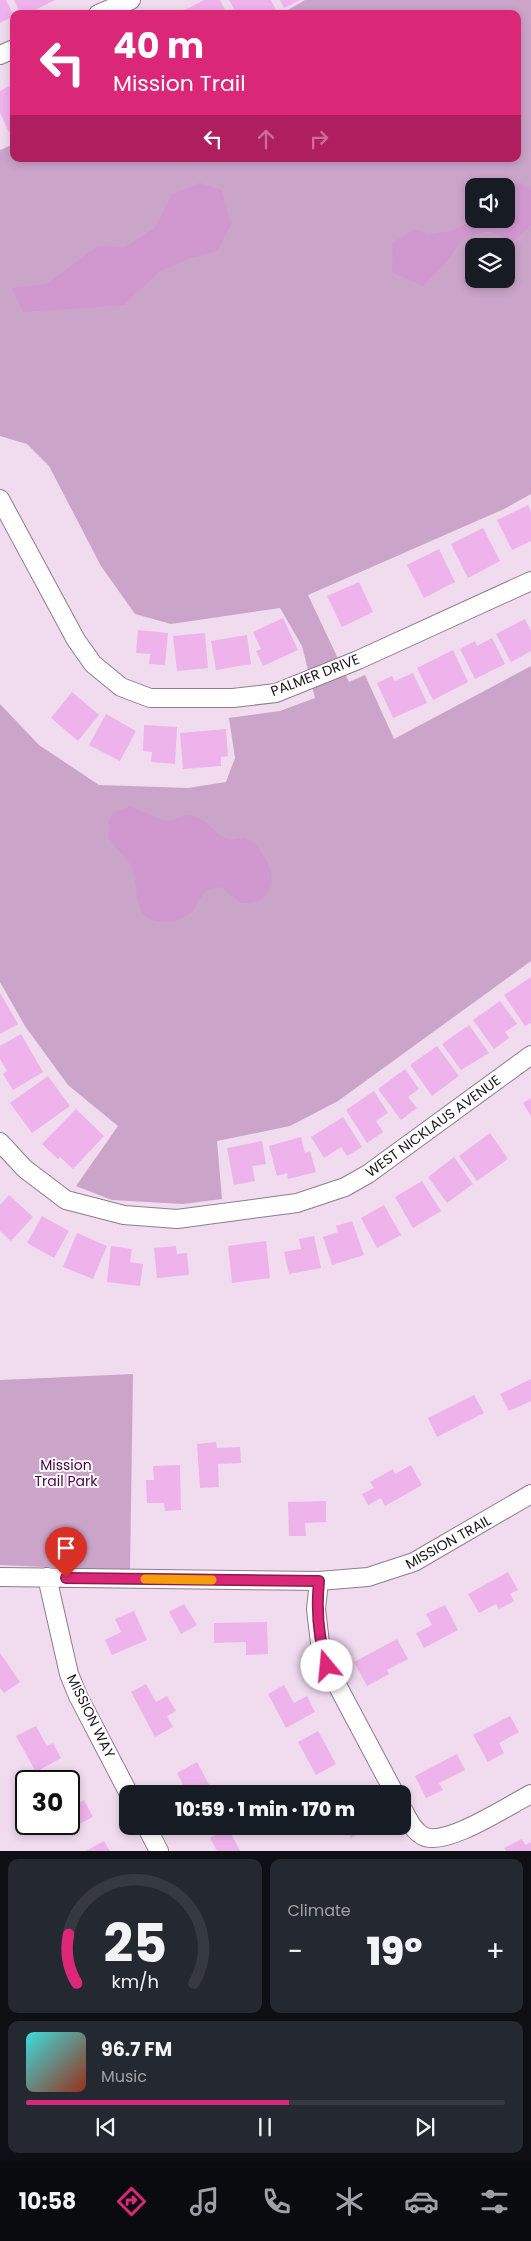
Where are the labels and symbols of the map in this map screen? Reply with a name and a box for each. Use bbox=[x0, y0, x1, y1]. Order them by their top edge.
street label: PALMER DRIVE bbox=[268, 649, 362, 701]
street label: WEST NICKLAUS AVENUE bbox=[361, 1070, 505, 1182]
park label: Mission Trail Park bbox=[35, 1455, 98, 1491]
street label: MISSION TRAIL bbox=[402, 1510, 494, 1574]
pin bbox=[45, 1527, 87, 1578]
position arrow bbox=[300, 1639, 352, 1691]
street label: MISSION WAY bbox=[62, 1671, 120, 1761]
speed limit sign: 30 bbox=[15, 1770, 80, 1835]

